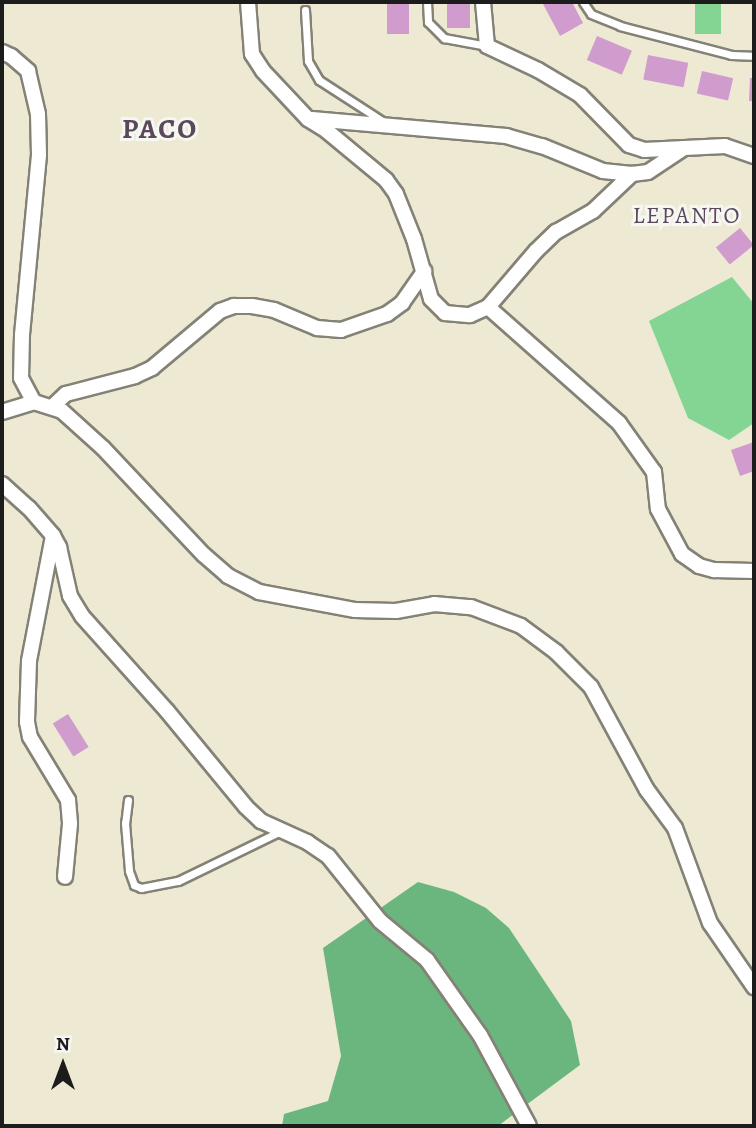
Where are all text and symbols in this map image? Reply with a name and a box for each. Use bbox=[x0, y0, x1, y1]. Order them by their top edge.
district label: PACO bbox=[122, 112, 198, 146]
district label: LEPANTO bbox=[634, 202, 740, 230]
north arrow bbox=[28, 1030, 98, 1100]
text: N bbox=[56, 1031, 70, 1057]

